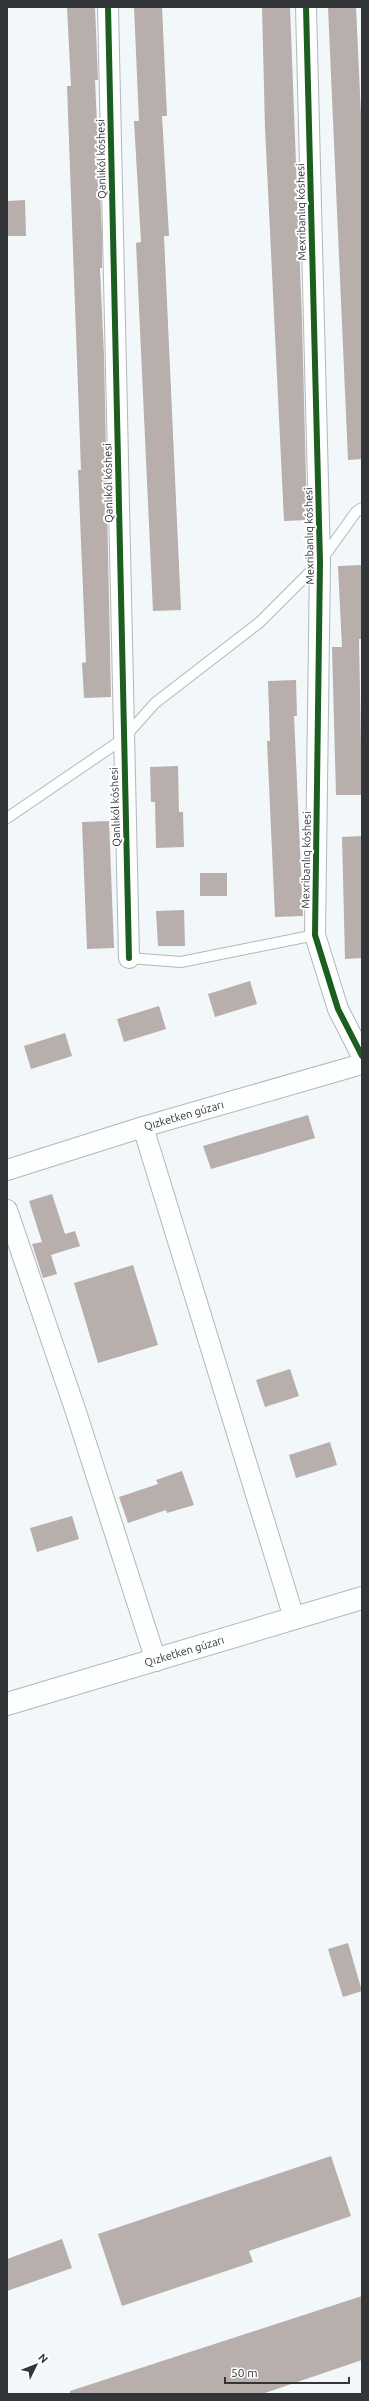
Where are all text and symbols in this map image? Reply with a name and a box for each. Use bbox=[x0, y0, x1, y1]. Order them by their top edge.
street label: Qanlıkól kóshesi bbox=[94, 119, 108, 199]
street label: Mexribanlıq kóshesi bbox=[294, 163, 308, 261]
street label: Qanlıkól kóshesi bbox=[101, 443, 115, 523]
street label: Mexribanlıq kóshesi bbox=[302, 487, 316, 585]
street label: Qanlıkól kóshesi bbox=[108, 767, 122, 847]
street label: Mexribanlıq kóshesi bbox=[299, 811, 313, 909]
street label: Qızketken gúzarı bbox=[142, 1098, 225, 1132]
street label: Qızketken gúzarı bbox=[143, 1634, 226, 1669]
north arrow bbox=[16, 2345, 56, 2385]
text: N bbox=[36, 2351, 51, 2365]
scale bar bbox=[225, 2359, 349, 2385]
text: 50 m bbox=[231, 2366, 258, 2379]

